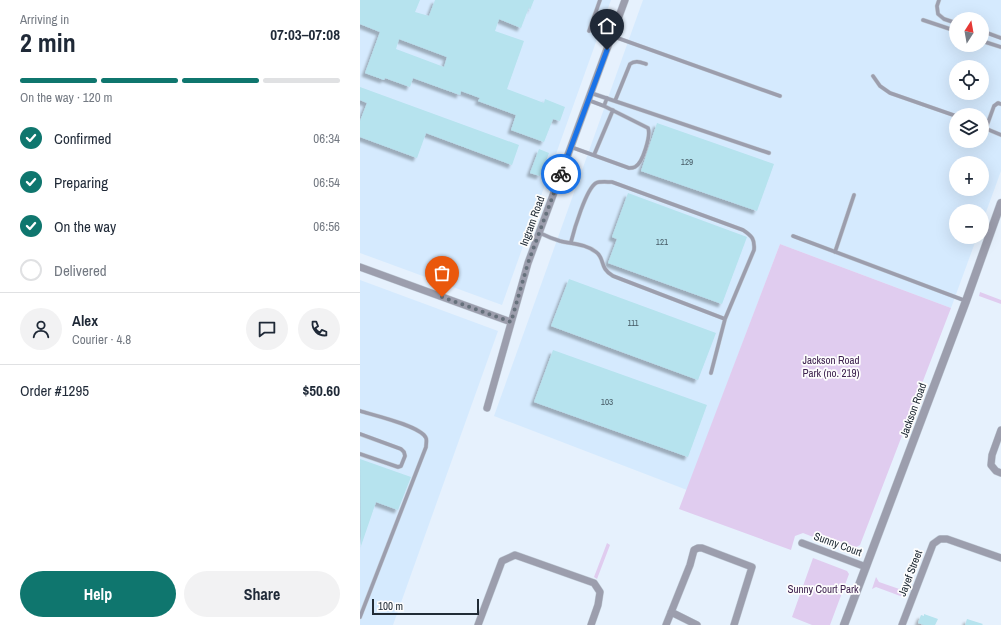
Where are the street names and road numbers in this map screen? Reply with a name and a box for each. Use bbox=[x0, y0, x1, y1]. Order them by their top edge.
street label: Ingram Road bbox=[517, 194, 547, 248]
street label: Jackson Road bbox=[897, 381, 929, 439]
street label: Sunny Court bbox=[812, 529, 864, 559]
street label: Jayef Street bbox=[895, 548, 925, 598]

